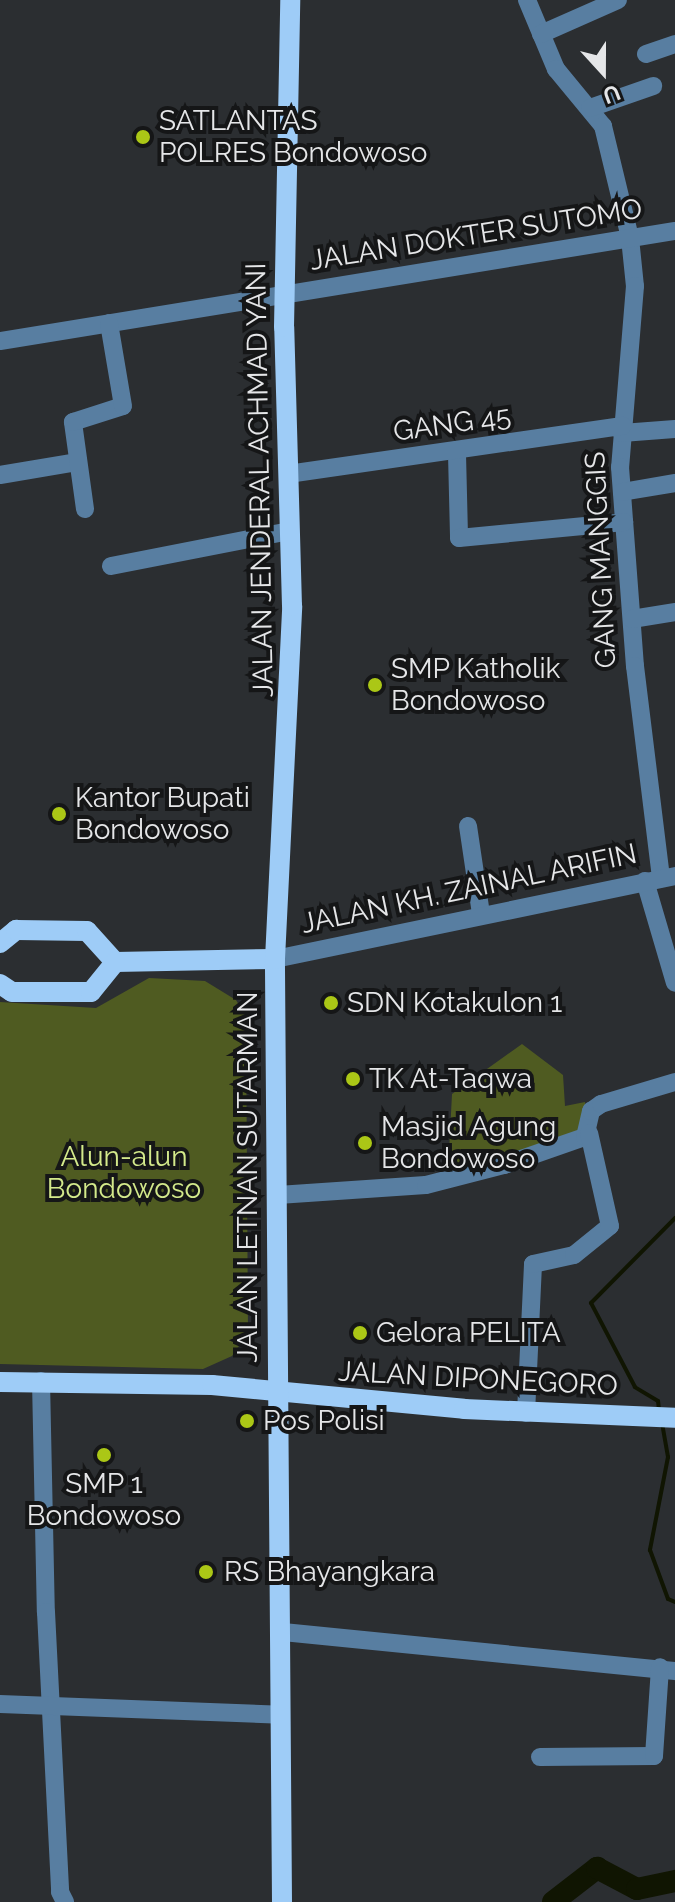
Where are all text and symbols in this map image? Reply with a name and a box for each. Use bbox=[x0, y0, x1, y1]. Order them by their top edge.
north arrow bbox=[563, 32, 643, 112]
text: U bbox=[599, 79, 624, 109]
place label: SATLANTAS POLRES Bondowoso bbox=[159, 104, 427, 170]
marker: SATLANTAS POLRES Bondowoso bbox=[134, 128, 152, 146]
street label: JALAN DOKTER SUTOMO bbox=[308, 192, 644, 278]
street label: JALAN JENDERAL ACHMAD YANI bbox=[239, 261, 281, 699]
street label: GANG 45 bbox=[391, 399, 513, 449]
street label: GANG MANGGIS bbox=[579, 451, 623, 669]
place label: SMP Katholik Bondowoso bbox=[391, 652, 561, 718]
marker: SMP Katholik Bondowoso bbox=[366, 676, 384, 694]
place label: Kantor Bupati Bondowoso bbox=[75, 781, 250, 847]
marker: Kantor Bupati Bondowoso bbox=[50, 805, 68, 823]
street label: JALAN KH. ZAINAL ARIFIN bbox=[297, 837, 641, 941]
place label: SDN Kotakulon 1 bbox=[347, 986, 562, 1020]
street label: JALAN LETNAN SUTARMAN bbox=[231, 991, 265, 1363]
marker: SDN Kotakulon 1 bbox=[322, 994, 340, 1012]
place label: TK At-Taqwa bbox=[369, 1062, 533, 1096]
marker: TK At-Taqwa bbox=[344, 1070, 362, 1088]
place label: Masjid Agung Bondowoso bbox=[381, 1110, 557, 1176]
marker: Masjid Agung Bondowoso bbox=[356, 1134, 374, 1152]
park label: Alun-alun Bondowoso bbox=[47, 1140, 201, 1206]
place label: Gelora PELITA bbox=[376, 1316, 561, 1350]
marker: Gelora PELITA bbox=[351, 1324, 369, 1342]
street label: JALAN DIPONEGORO bbox=[337, 1355, 619, 1403]
place label: Pos Polisi bbox=[263, 1404, 385, 1438]
marker: Pos Polisi bbox=[238, 1412, 256, 1430]
marker: SMP 1 Bondowoso bbox=[95, 1446, 113, 1464]
place label: SMP 1 Bondowoso bbox=[27, 1467, 181, 1533]
place label: RS Bhayangkara bbox=[224, 1555, 435, 1589]
marker: RS Bhayangkara bbox=[195, 1561, 217, 1583]

